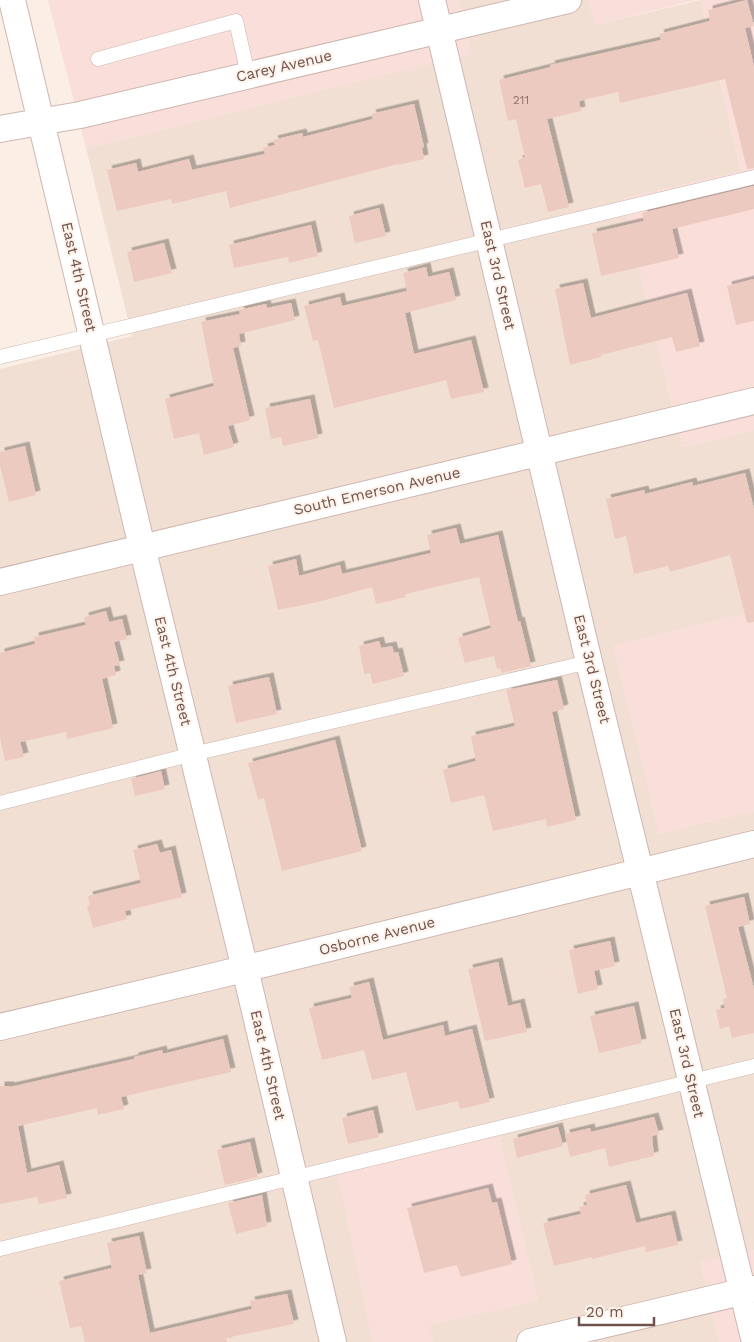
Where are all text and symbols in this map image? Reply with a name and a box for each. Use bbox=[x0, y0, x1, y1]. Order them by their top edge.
street label: Carey Avenue bbox=[234, 46, 334, 86]
house number: 211 bbox=[513, 93, 529, 107]
street label: East 3rd Street bbox=[477, 219, 519, 332]
street label: East 4th Street bbox=[58, 220, 101, 334]
street label: South Emerson Avenue bbox=[292, 463, 462, 519]
street label: East 3rd Street bbox=[570, 613, 614, 726]
street label: East 4th Street bbox=[151, 614, 195, 728]
street label: Osborne Avenue bbox=[317, 913, 437, 959]
street label: East 3rd Street bbox=[666, 1007, 708, 1120]
street label: East 4th Street bbox=[247, 1008, 290, 1122]
scale bar bbox=[579, 1294, 654, 1326]
text: 20 m bbox=[586, 1303, 624, 1321]

